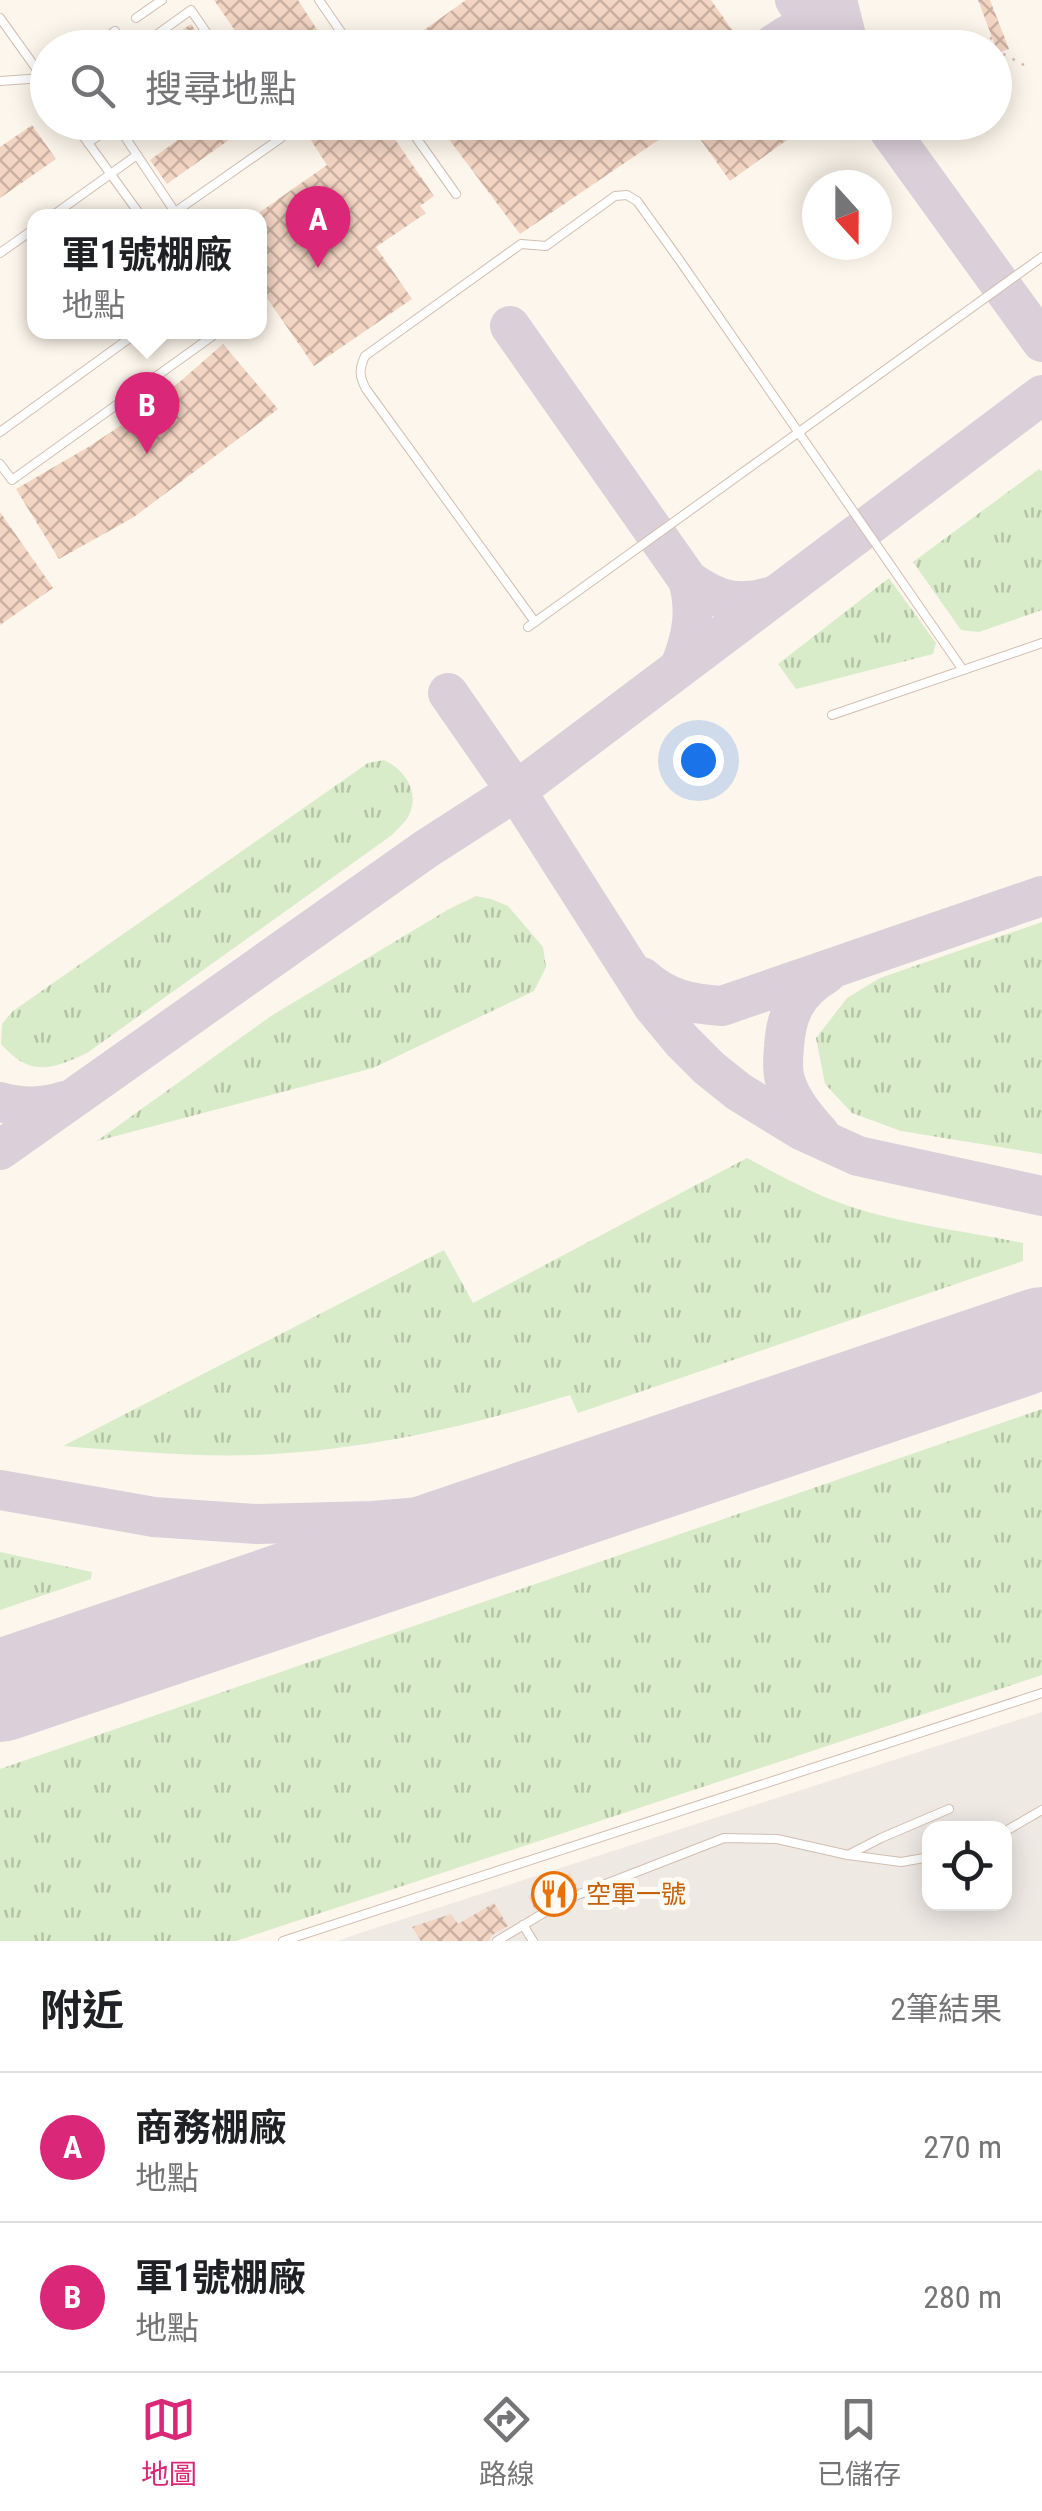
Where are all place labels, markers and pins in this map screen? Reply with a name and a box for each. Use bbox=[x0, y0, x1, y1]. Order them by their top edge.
pin: A bbox=[286, 186, 350, 268]
pin: B bbox=[114, 372, 180, 454]
restaurant icon: 空軍一號 bbox=[531, 1871, 577, 1917]
place label: 空軍一號 bbox=[586, 1880, 686, 1909]

